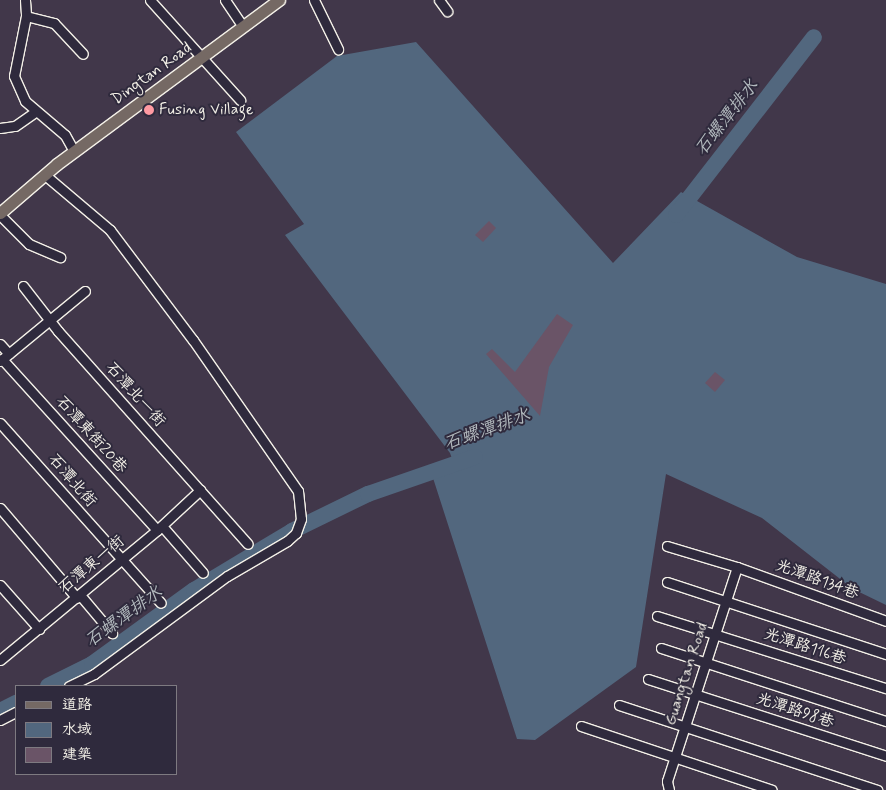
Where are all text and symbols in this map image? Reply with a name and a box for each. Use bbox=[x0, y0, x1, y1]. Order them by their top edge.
street label: Dingtan Road bbox=[108, 39, 196, 109]
water label: 石螺潭排水 bbox=[691, 76, 763, 160]
place label: Fusing Village bbox=[159, 100, 253, 120]
marker: Fusing Village bbox=[143, 104, 155, 116]
street label: 石潭北一街 bbox=[101, 359, 169, 431]
street label: 石潭東街20巷 bbox=[51, 393, 131, 477]
water label: 石螺潭排水 bbox=[441, 404, 533, 456]
street label: 石潭北街 bbox=[44, 451, 100, 511]
street label: 石潭東一街 bbox=[55, 532, 129, 598]
street label: 光潭路134巷 bbox=[773, 556, 861, 604]
water label: 石螺潭排水 bbox=[81, 582, 167, 652]
street label: Guangtan Road bbox=[661, 621, 713, 727]
street label: 光潭路116巷 bbox=[761, 625, 849, 669]
legend bbox=[15, 685, 178, 775]
street label: 光潭路98巷 bbox=[754, 689, 836, 733]
text: 道路 bbox=[62, 695, 92, 715]
text: 水域 bbox=[62, 720, 92, 740]
text: 建築 bbox=[62, 745, 92, 765]

